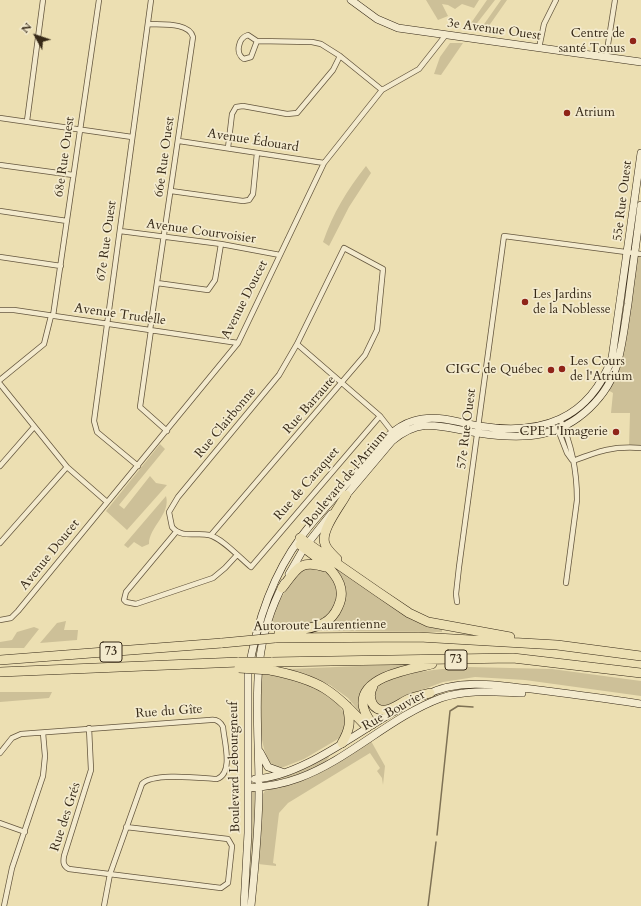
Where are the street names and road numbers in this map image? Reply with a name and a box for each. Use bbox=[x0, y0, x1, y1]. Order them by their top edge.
street label: 3e Avenue Ouest bbox=[446, 16, 542, 44]
street label: 68e Rue Ouest bbox=[52, 116, 78, 198]
street label: 66e Rue Ouest bbox=[152, 116, 178, 198]
street label: Avenue Édouard bbox=[206, 126, 300, 156]
street label: 55e Rue Ouest bbox=[610, 160, 636, 242]
street label: 67e Rue Ouest bbox=[94, 200, 120, 282]
street label: Avenue Courvoisier bbox=[145, 217, 257, 247]
street label: Avenue Doucet bbox=[218, 258, 272, 342]
street label: Avenue Trudelle bbox=[73, 301, 167, 329]
street label: Rue Barraute bbox=[280, 373, 340, 437]
street label: Rue Clairbonne bbox=[192, 384, 260, 462]
street label: 57e Rue Ouest bbox=[454, 388, 480, 470]
street label: Boulevard de l'Atrium bbox=[301, 427, 391, 531]
street label: Rue de Caraquet bbox=[271, 444, 343, 524]
street label: Avenue Doucet bbox=[17, 517, 83, 593]
street label: Autoroute Laurentienne bbox=[253, 617, 387, 635]
road number: 73 bbox=[100, 642, 122, 662]
road number: 73 bbox=[445, 650, 467, 670]
street label: Rue Bouvier bbox=[360, 687, 428, 735]
street label: Boulevard Lebourgneuf bbox=[226, 701, 244, 833]
street label: Rue du Gîte bbox=[135, 702, 203, 722]
street label: Rue des Grés bbox=[48, 781, 84, 853]

